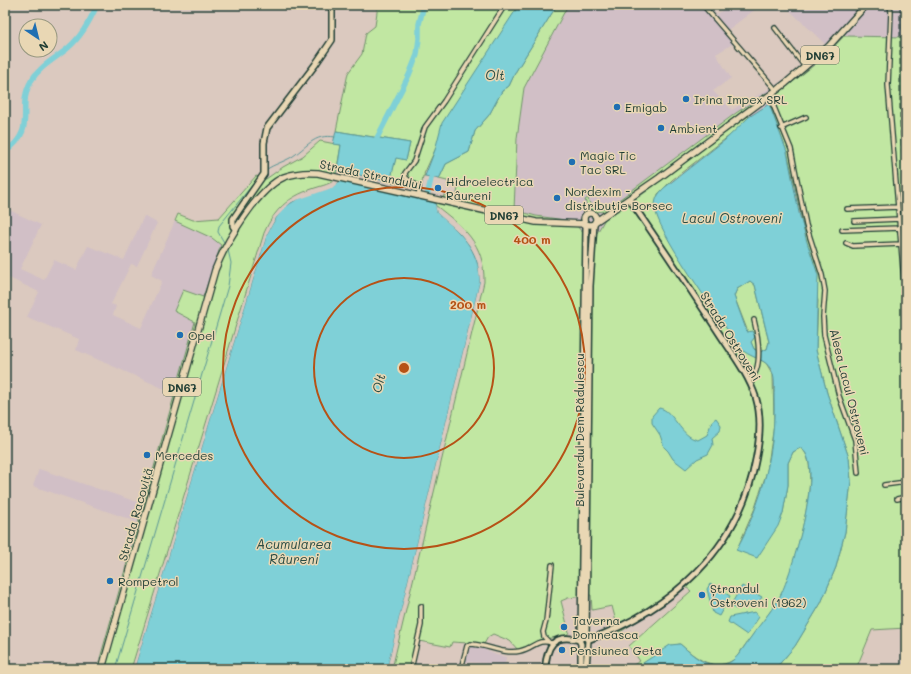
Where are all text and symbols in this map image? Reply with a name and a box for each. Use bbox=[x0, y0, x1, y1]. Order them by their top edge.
north arrow bbox=[18, 18, 58, 58]
text: N bbox=[36, 38, 52, 55]
road number: DN67 bbox=[801, 46, 839, 64]
water label: Olt bbox=[485, 66, 505, 83]
place label: Irina Impex SRL bbox=[694, 91, 788, 107]
marker: Irina Impex SRL bbox=[681, 94, 691, 104]
place label: Emigab bbox=[625, 99, 667, 115]
marker: Emigab bbox=[612, 102, 622, 112]
place label: Ambient bbox=[669, 120, 718, 136]
marker: Ambient bbox=[656, 123, 666, 133]
place label: Magic Tic Tac SRL bbox=[580, 147, 636, 177]
street label: Strada Ștrandului bbox=[318, 155, 424, 194]
marker: Magic Tic Tac SRL bbox=[567, 157, 577, 167]
place label: Hidroelectrica Râureni bbox=[446, 173, 533, 203]
marker: Hidroelectrica Râureni bbox=[433, 183, 443, 193]
place label: Nordexim - distribuție Borsec bbox=[565, 183, 672, 213]
marker: Nordexim - distribuție Borsec bbox=[552, 193, 562, 203]
road number: DN67 bbox=[485, 206, 523, 224]
water label: Lacul Ostroveni bbox=[682, 209, 782, 226]
text: 400 m bbox=[514, 231, 550, 247]
street label: Strada Ostroveni bbox=[697, 288, 765, 384]
text: 200 m bbox=[450, 296, 486, 312]
place label: Opel bbox=[188, 327, 215, 343]
street label: Aleea Lacul Ostroveni bbox=[827, 327, 873, 457]
marker: Opel bbox=[175, 330, 185, 340]
street label: Bulevardul Dem Rădulescu bbox=[571, 353, 587, 507]
centre of rings bbox=[397, 361, 411, 375]
water label: Olt bbox=[367, 371, 389, 395]
road number: DN67 bbox=[163, 378, 201, 396]
place label: Mercedes bbox=[155, 447, 214, 463]
marker: Mercedes bbox=[142, 450, 152, 460]
street label: Strada Racoviță bbox=[114, 465, 156, 563]
water label: Acumularea Râureni bbox=[256, 535, 332, 567]
place label: Rompetrol bbox=[118, 573, 179, 589]
marker: Rompetrol bbox=[105, 576, 115, 586]
place label: Ștrandul Ostroveni (1962) bbox=[710, 580, 806, 610]
marker: Ștrandul Ostroveni (1962) bbox=[697, 590, 707, 600]
place label: Taverna Domneasca bbox=[572, 612, 639, 642]
marker: Taverna Domneasca bbox=[559, 622, 569, 632]
place label: Pensiunea Geta bbox=[570, 642, 662, 658]
marker: Pensiunea Geta bbox=[557, 645, 567, 655]

